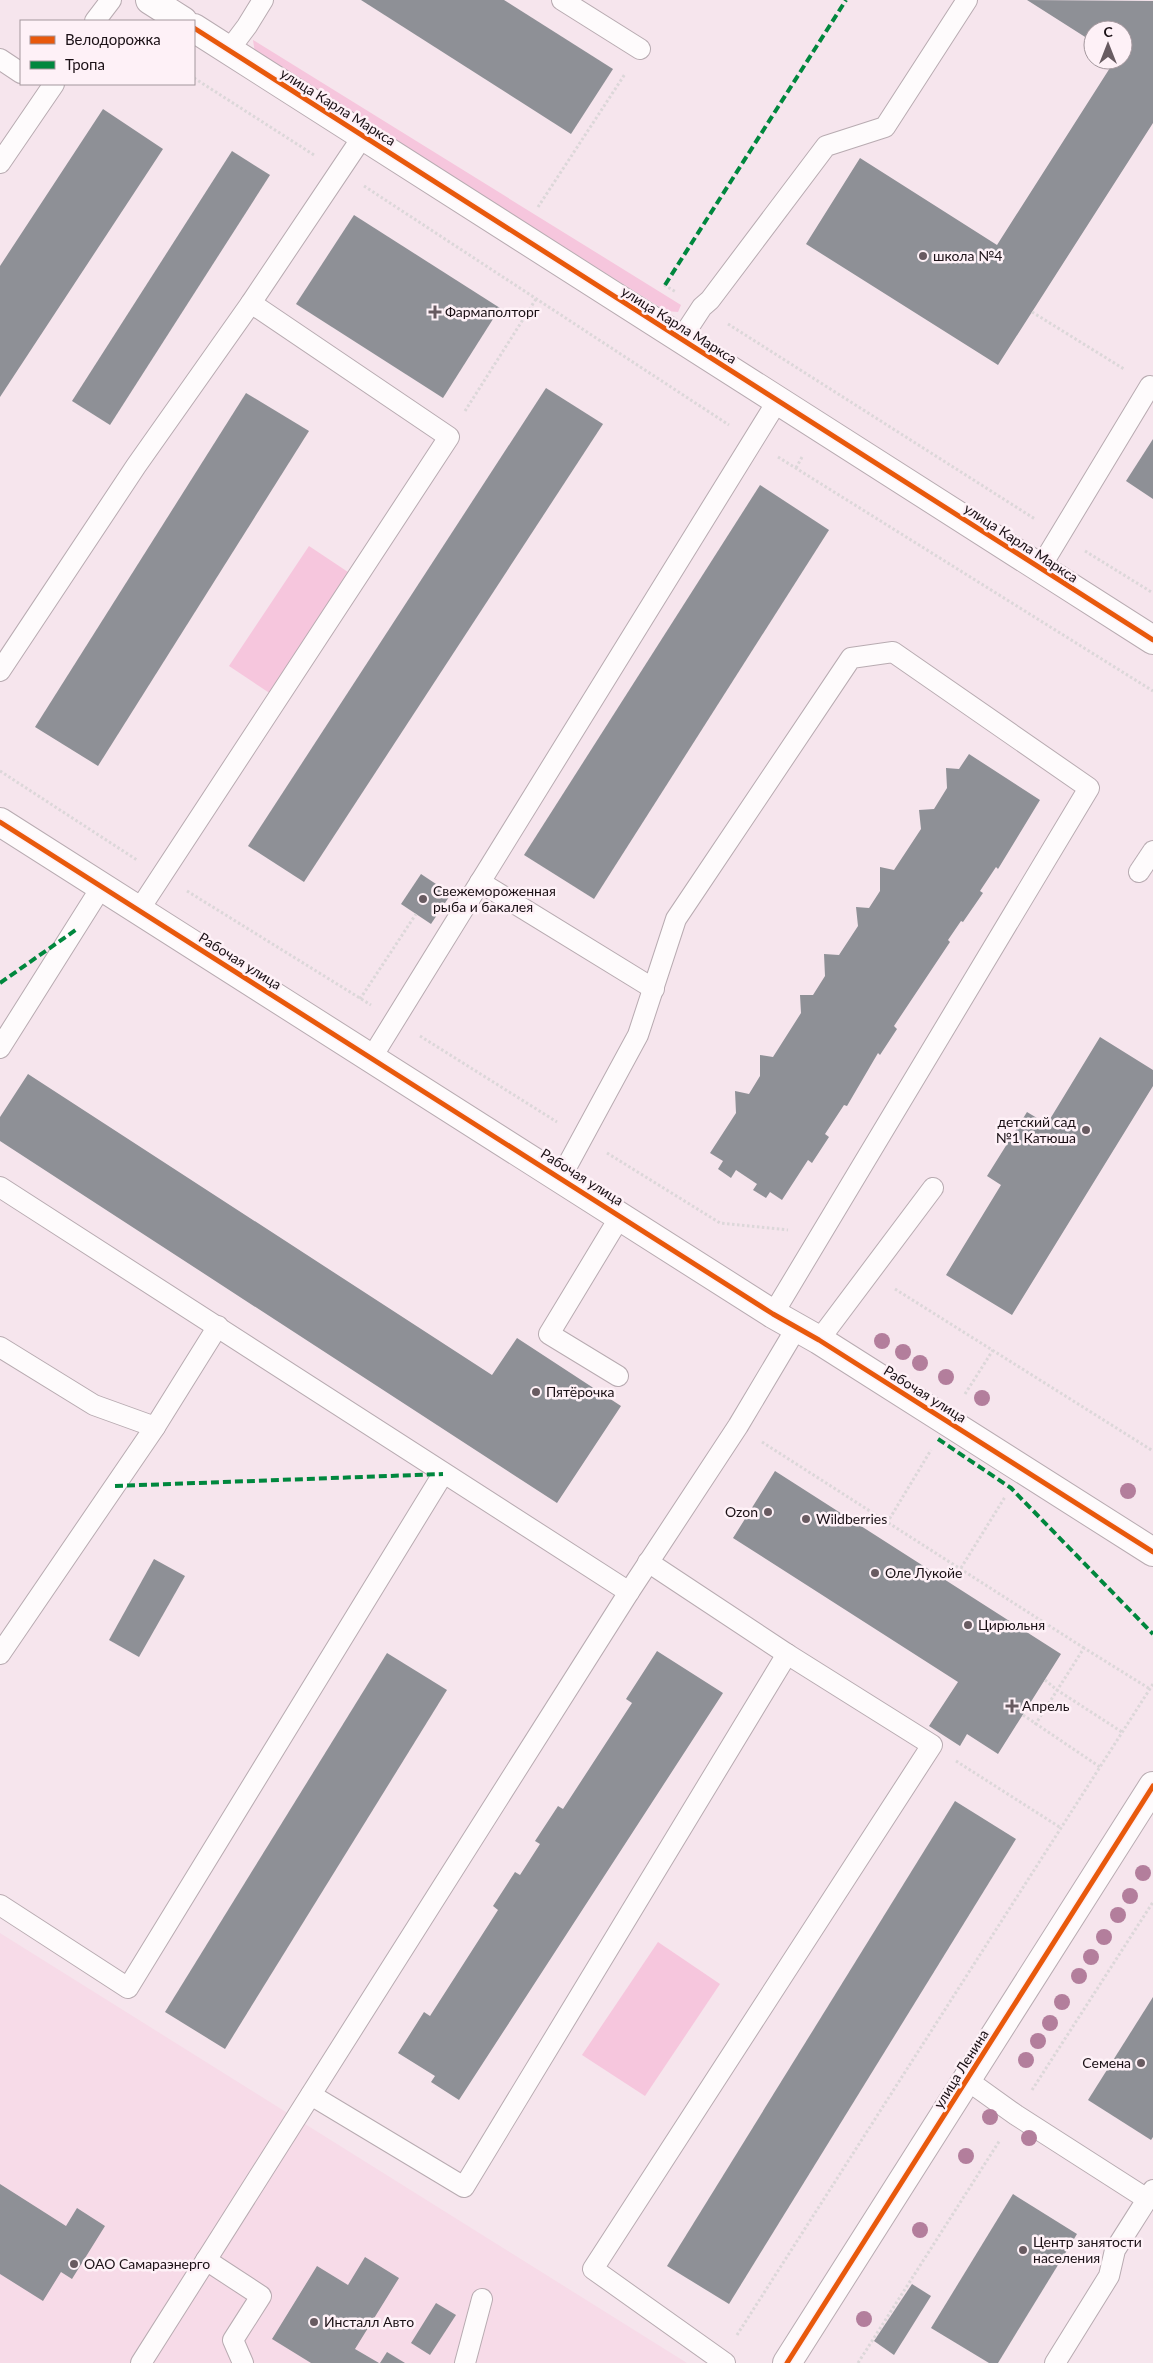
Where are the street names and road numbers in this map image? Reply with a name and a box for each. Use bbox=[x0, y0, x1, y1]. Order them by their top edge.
street label: улица Карла Маркса bbox=[278, 64, 399, 149]
street label: улица Карла Маркса bbox=[619, 282, 740, 367]
street label: улица Карла Маркса bbox=[961, 499, 1082, 586]
street label: Рабочая улица bbox=[196, 928, 285, 993]
street label: Рабочая улица bbox=[538, 1144, 627, 1209]
street label: Рабочая улица bbox=[881, 1361, 970, 1426]
street label: улица Ленина bbox=[930, 2026, 992, 2111]

